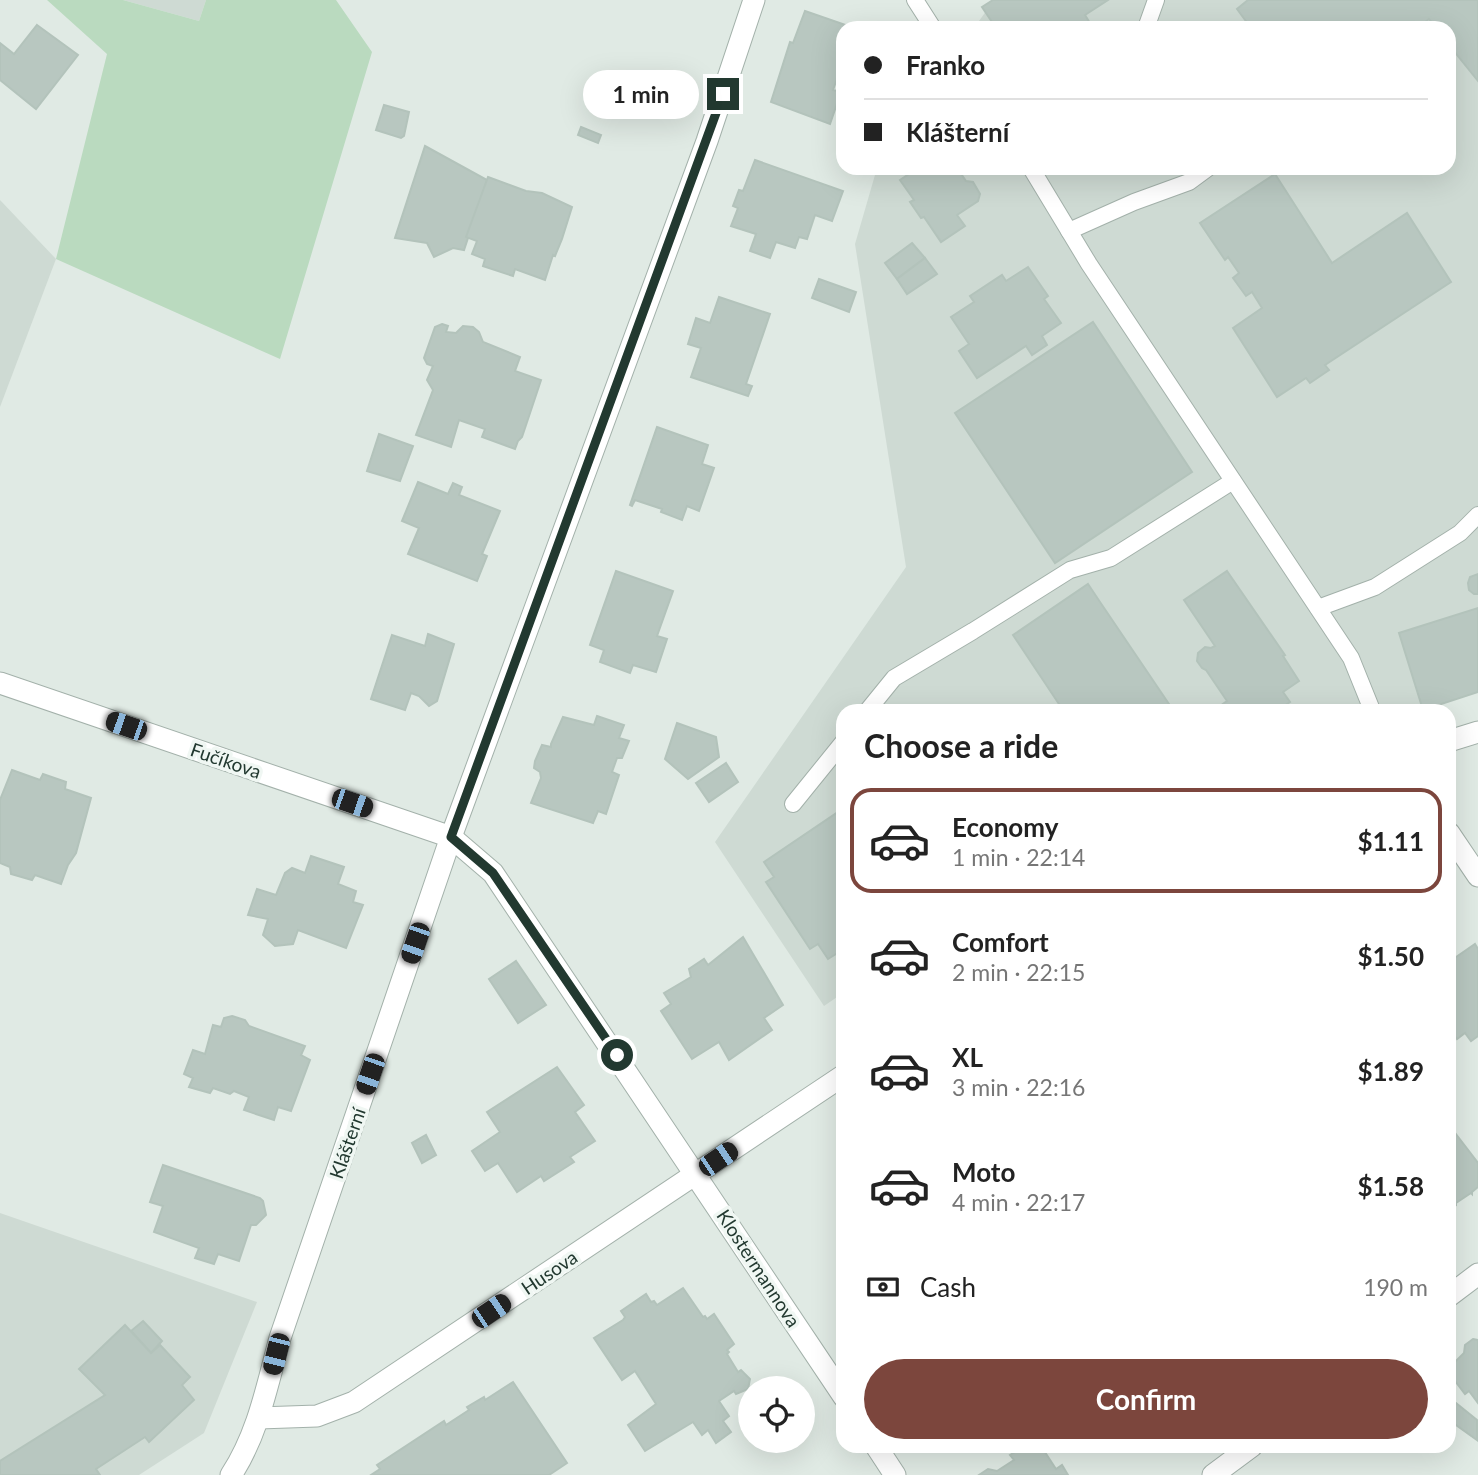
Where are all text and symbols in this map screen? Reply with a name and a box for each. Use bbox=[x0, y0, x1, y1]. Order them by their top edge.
text: Franko bbox=[906, 49, 985, 81]
callout: 1 min bbox=[583, 70, 698, 119]
route end bbox=[707, 78, 739, 110]
text: 1 min bbox=[612, 80, 670, 108]
text: Klášterní bbox=[906, 116, 1009, 148]
car bbox=[103, 709, 150, 743]
text: Choose a ride bbox=[864, 726, 1058, 765]
street label: Fučíkova bbox=[188, 737, 264, 783]
car bbox=[329, 786, 376, 820]
icon: car bbox=[868, 809, 931, 872]
text: Economy bbox=[952, 811, 1058, 843]
text: $1.11 bbox=[1358, 825, 1424, 857]
text: 1 min · 22:14 bbox=[952, 843, 1085, 871]
car bbox=[399, 920, 432, 966]
icon: car bbox=[868, 924, 931, 987]
text: Comfort bbox=[952, 926, 1049, 958]
text: $1.50 bbox=[1358, 940, 1424, 972]
text: 2 min · 22:15 bbox=[952, 958, 1085, 986]
route start bbox=[601, 1039, 633, 1071]
icon: car bbox=[868, 1039, 931, 1102]
text: XL bbox=[952, 1041, 983, 1073]
car bbox=[354, 1051, 387, 1097]
text: $1.89 bbox=[1358, 1055, 1424, 1087]
text: 3 min · 22:16 bbox=[952, 1073, 1085, 1101]
street label: Klášterní bbox=[324, 1103, 370, 1182]
car bbox=[695, 1139, 742, 1179]
icon: car bbox=[868, 1154, 931, 1217]
text: Moto bbox=[952, 1156, 1015, 1188]
text: $1.58 bbox=[1358, 1170, 1424, 1202]
text: 4 min · 22:17 bbox=[952, 1188, 1085, 1216]
street label: Klostermannova bbox=[712, 1205, 806, 1331]
street label: Husova bbox=[517, 1245, 581, 1299]
icon: cash bbox=[864, 1268, 902, 1306]
text: Cash bbox=[920, 1271, 976, 1303]
text: 190 m bbox=[1363, 1273, 1428, 1301]
car bbox=[468, 1291, 515, 1331]
car bbox=[261, 1331, 292, 1377]
button: Confirm bbox=[864, 1359, 1428, 1439]
map controls bbox=[738, 1376, 815, 1453]
button: locate bbox=[738, 1376, 815, 1453]

